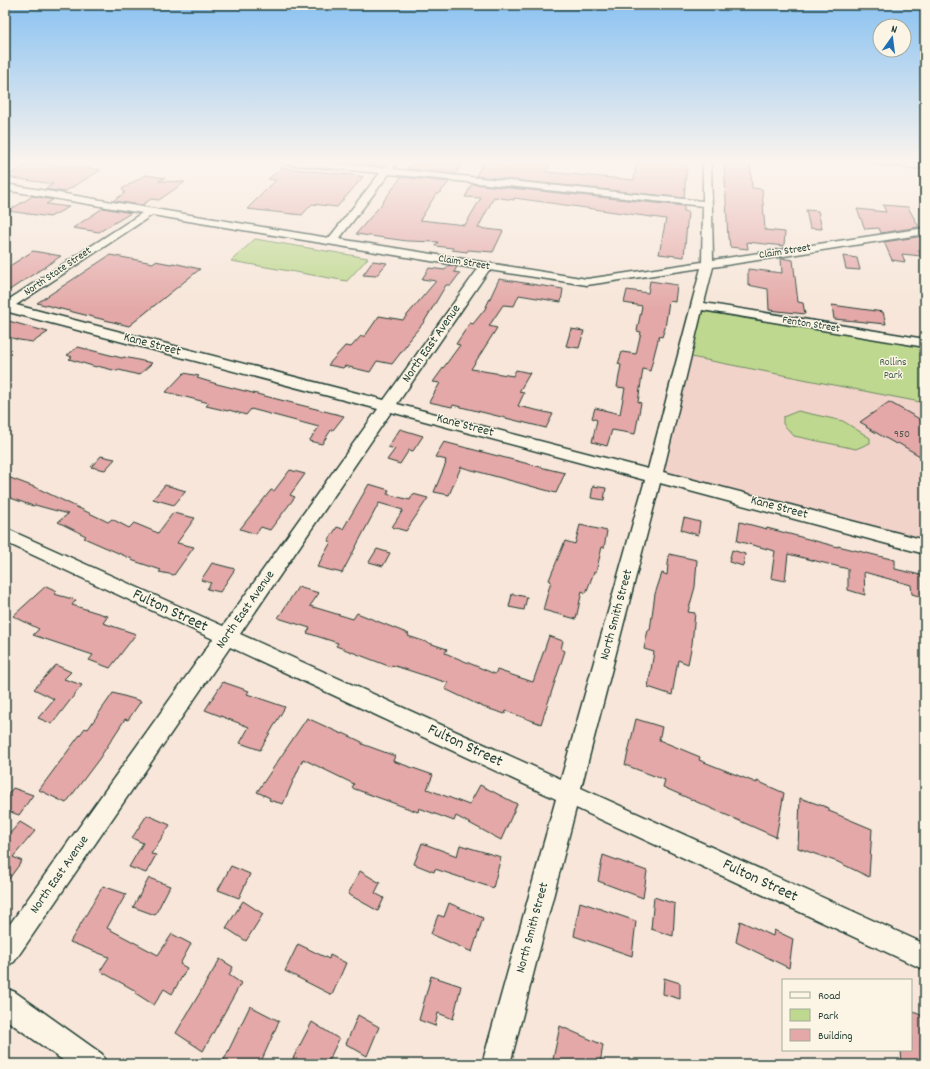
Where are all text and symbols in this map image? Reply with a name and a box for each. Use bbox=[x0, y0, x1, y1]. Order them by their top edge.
north arrow bbox=[872, 18, 912, 58]
text: N bbox=[889, 22, 899, 39]
street label: Claim Street bbox=[758, 240, 812, 264]
street label: North State Street bbox=[21, 243, 95, 301]
street label: Claim Street bbox=[437, 251, 491, 275]
street label: North East Avenue bbox=[398, 301, 466, 387]
street label: Fenton Street bbox=[781, 313, 841, 337]
street label: Kane Street bbox=[121, 328, 183, 362]
park label: Rollins Park bbox=[879, 355, 907, 384]
street label: Kane Street bbox=[434, 409, 496, 443]
house number: 950 bbox=[894, 427, 910, 443]
street label: Kane Street bbox=[748, 491, 810, 525]
street label: North East Avenue bbox=[212, 567, 280, 653]
street label: North Smith Street bbox=[596, 567, 638, 662]
street label: Fulton Street bbox=[129, 584, 212, 639]
street label: Fulton Street bbox=[424, 719, 507, 774]
street label: North East Avenue bbox=[26, 832, 94, 918]
street label: Fulton Street bbox=[719, 854, 802, 909]
street label: North Smith Street bbox=[512, 880, 554, 975]
legend bbox=[782, 979, 912, 1051]
text: Road bbox=[818, 988, 840, 1005]
text: Park bbox=[818, 1008, 839, 1025]
text: Building bbox=[818, 1028, 853, 1045]

